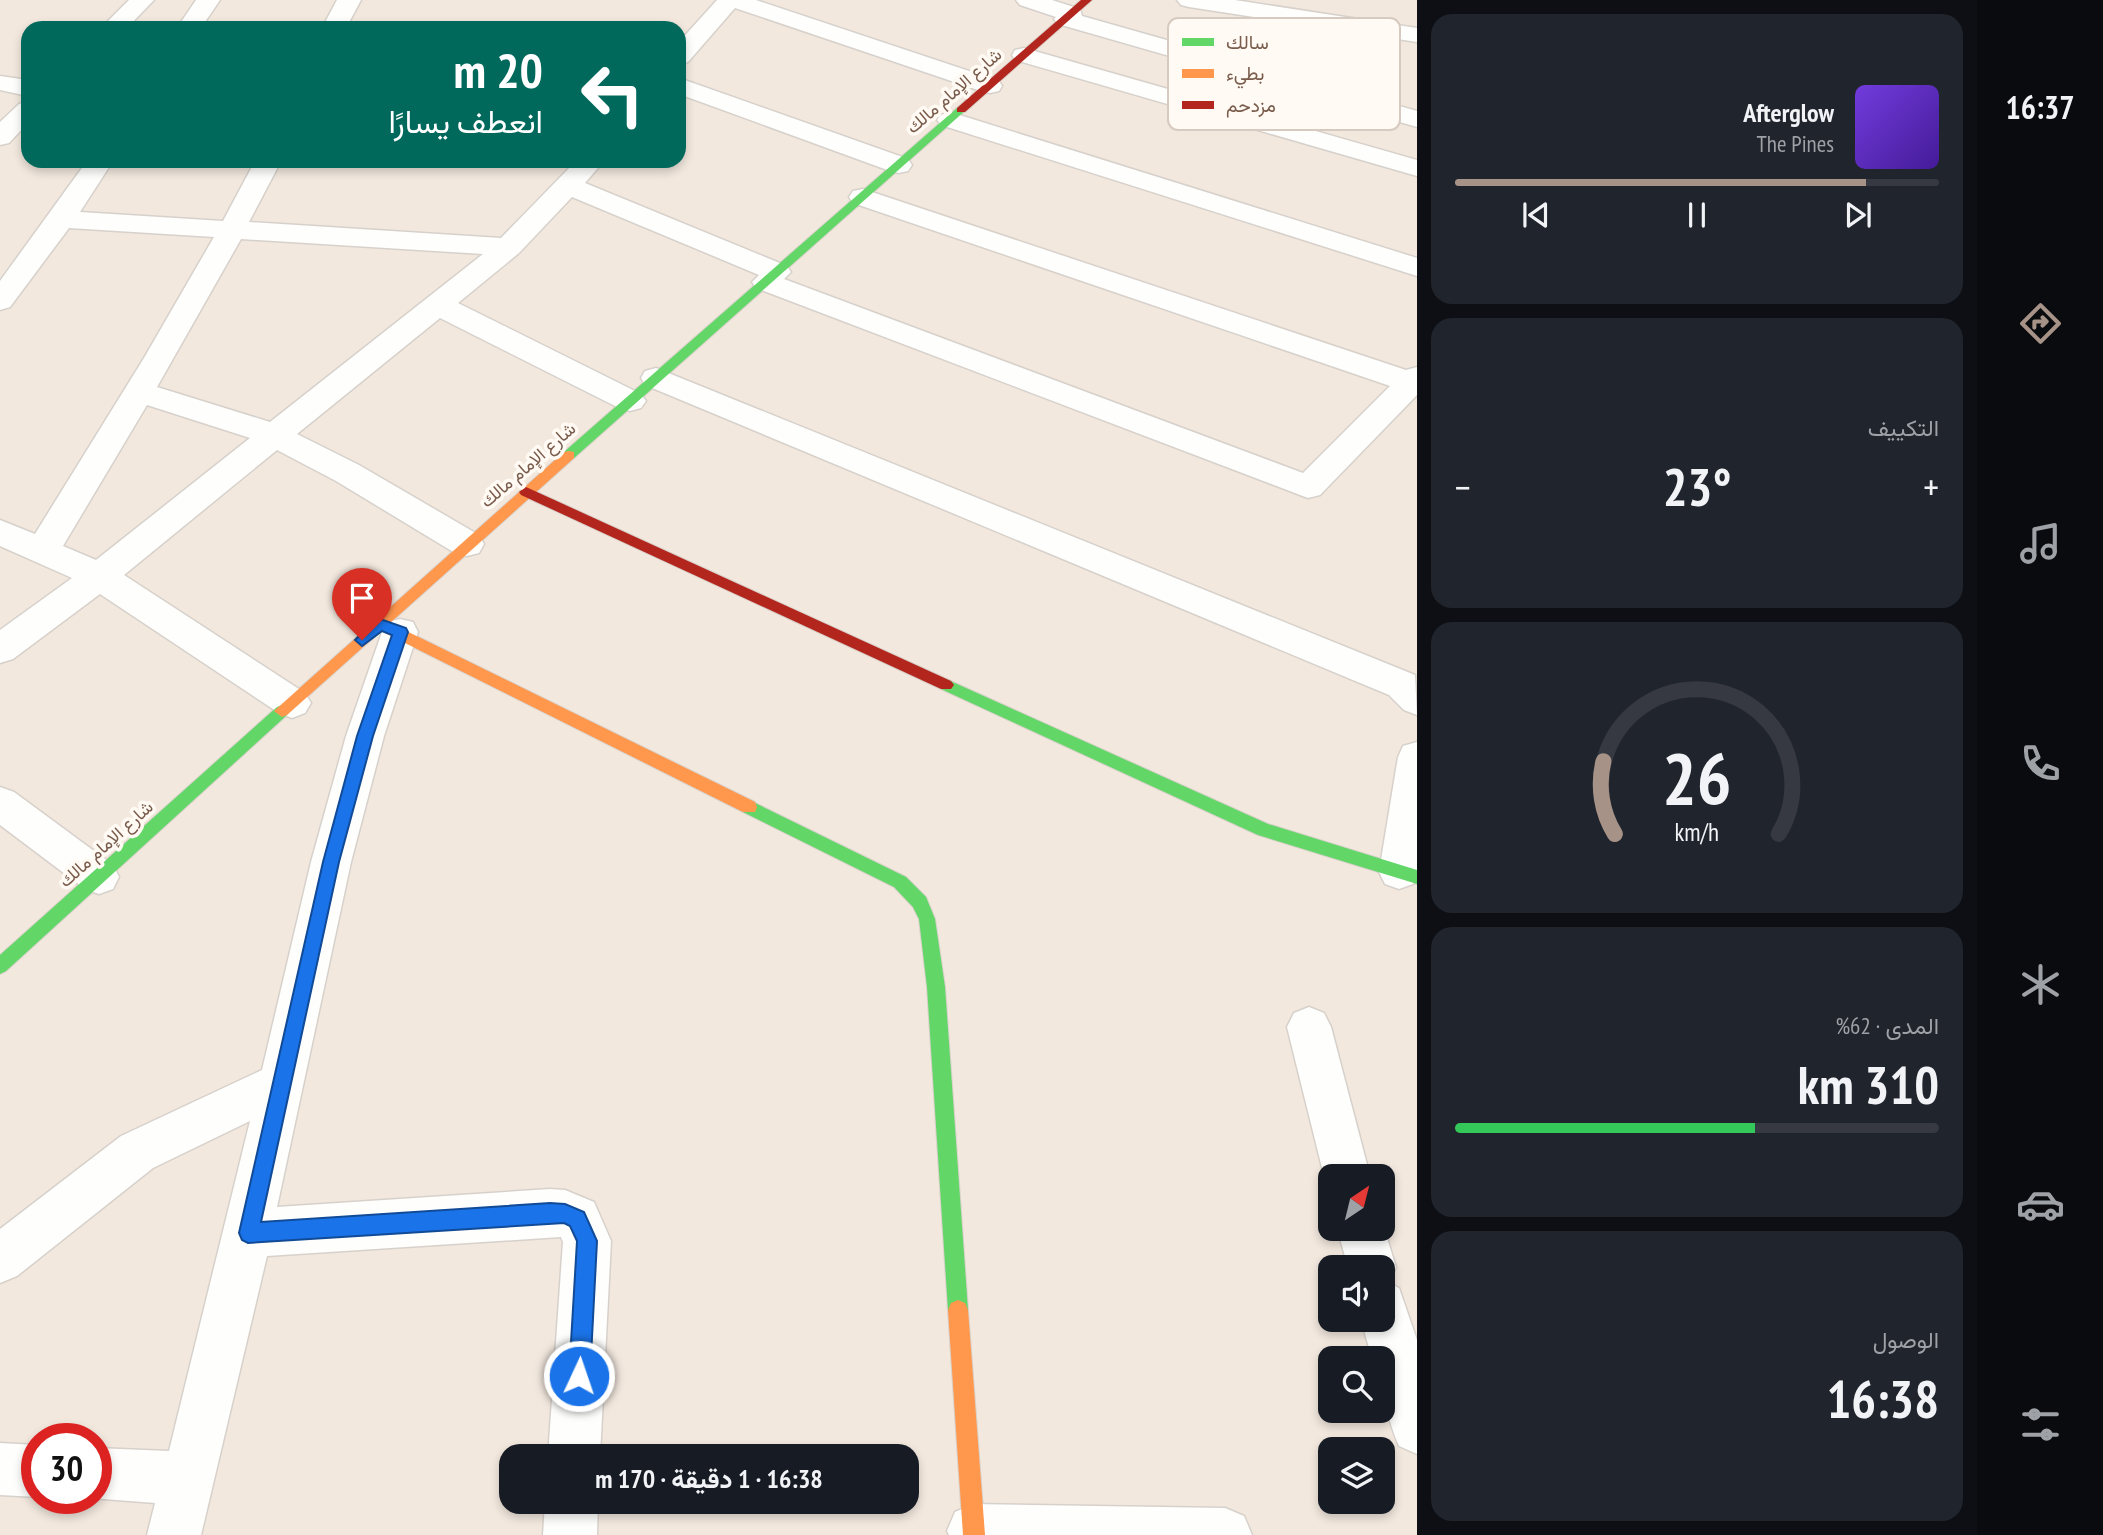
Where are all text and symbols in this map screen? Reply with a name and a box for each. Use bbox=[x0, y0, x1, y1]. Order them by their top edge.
legend bbox=[1168, 18, 1400, 130]
text: سالك bbox=[1226, 30, 1269, 54]
text: 20 m bbox=[454, 38, 543, 102]
street label: شارع الإمام مالك bbox=[901, 43, 1007, 139]
icon: left bbox=[567, 49, 658, 140]
text: بطيء bbox=[1226, 61, 1264, 89]
text: 16:37 bbox=[2005, 86, 2075, 128]
text: مزدحم bbox=[1226, 93, 1276, 118]
text: Afterglow bbox=[1743, 96, 1834, 129]
text: انعطف يسارًا bbox=[388, 100, 543, 142]
text: The Pines bbox=[1756, 129, 1834, 158]
icon: previous bbox=[1517, 196, 1555, 234]
icon: pause bbox=[1678, 196, 1716, 234]
icon: next bbox=[1839, 196, 1877, 234]
icon: directions bbox=[2016, 299, 2065, 348]
text: التكييف bbox=[1868, 413, 1939, 442]
street label: شارع الإمام مالك bbox=[475, 417, 581, 513]
text: 23° bbox=[1663, 453, 1731, 520]
text: − bbox=[1455, 462, 1471, 511]
text: + bbox=[1923, 462, 1939, 511]
icon: music bbox=[2016, 519, 2065, 568]
pin bbox=[332, 568, 392, 640]
icon: arrive bbox=[343, 579, 381, 617]
text: 26 bbox=[1662, 730, 1732, 824]
icon: phone bbox=[2016, 739, 2065, 788]
street label: شارع الإمام مالك bbox=[54, 795, 158, 893]
text: km/h bbox=[1675, 815, 1719, 847]
icon: climate bbox=[2016, 960, 2065, 1009]
text: المدى · 62% bbox=[1835, 1011, 1939, 1040]
text: 310 km bbox=[1798, 1051, 1939, 1118]
north arrow bbox=[1318, 1164, 1395, 1241]
map controls bbox=[1318, 1164, 1395, 1514]
icon: car bbox=[2016, 1180, 2065, 1229]
button: sound bbox=[1318, 1255, 1395, 1332]
text: الوصول bbox=[1873, 1325, 1939, 1354]
position arrow bbox=[542, 1339, 616, 1413]
button: search bbox=[1318, 1346, 1395, 1423]
text: 16:38 bbox=[1827, 1365, 1939, 1432]
icon: filters bbox=[2016, 1400, 2065, 1449]
speed limit sign: 30 bbox=[21, 1423, 112, 1514]
button: layers bbox=[1318, 1437, 1395, 1514]
text: 16:38 · 1 دقيقة · 170 m bbox=[595, 1462, 823, 1495]

